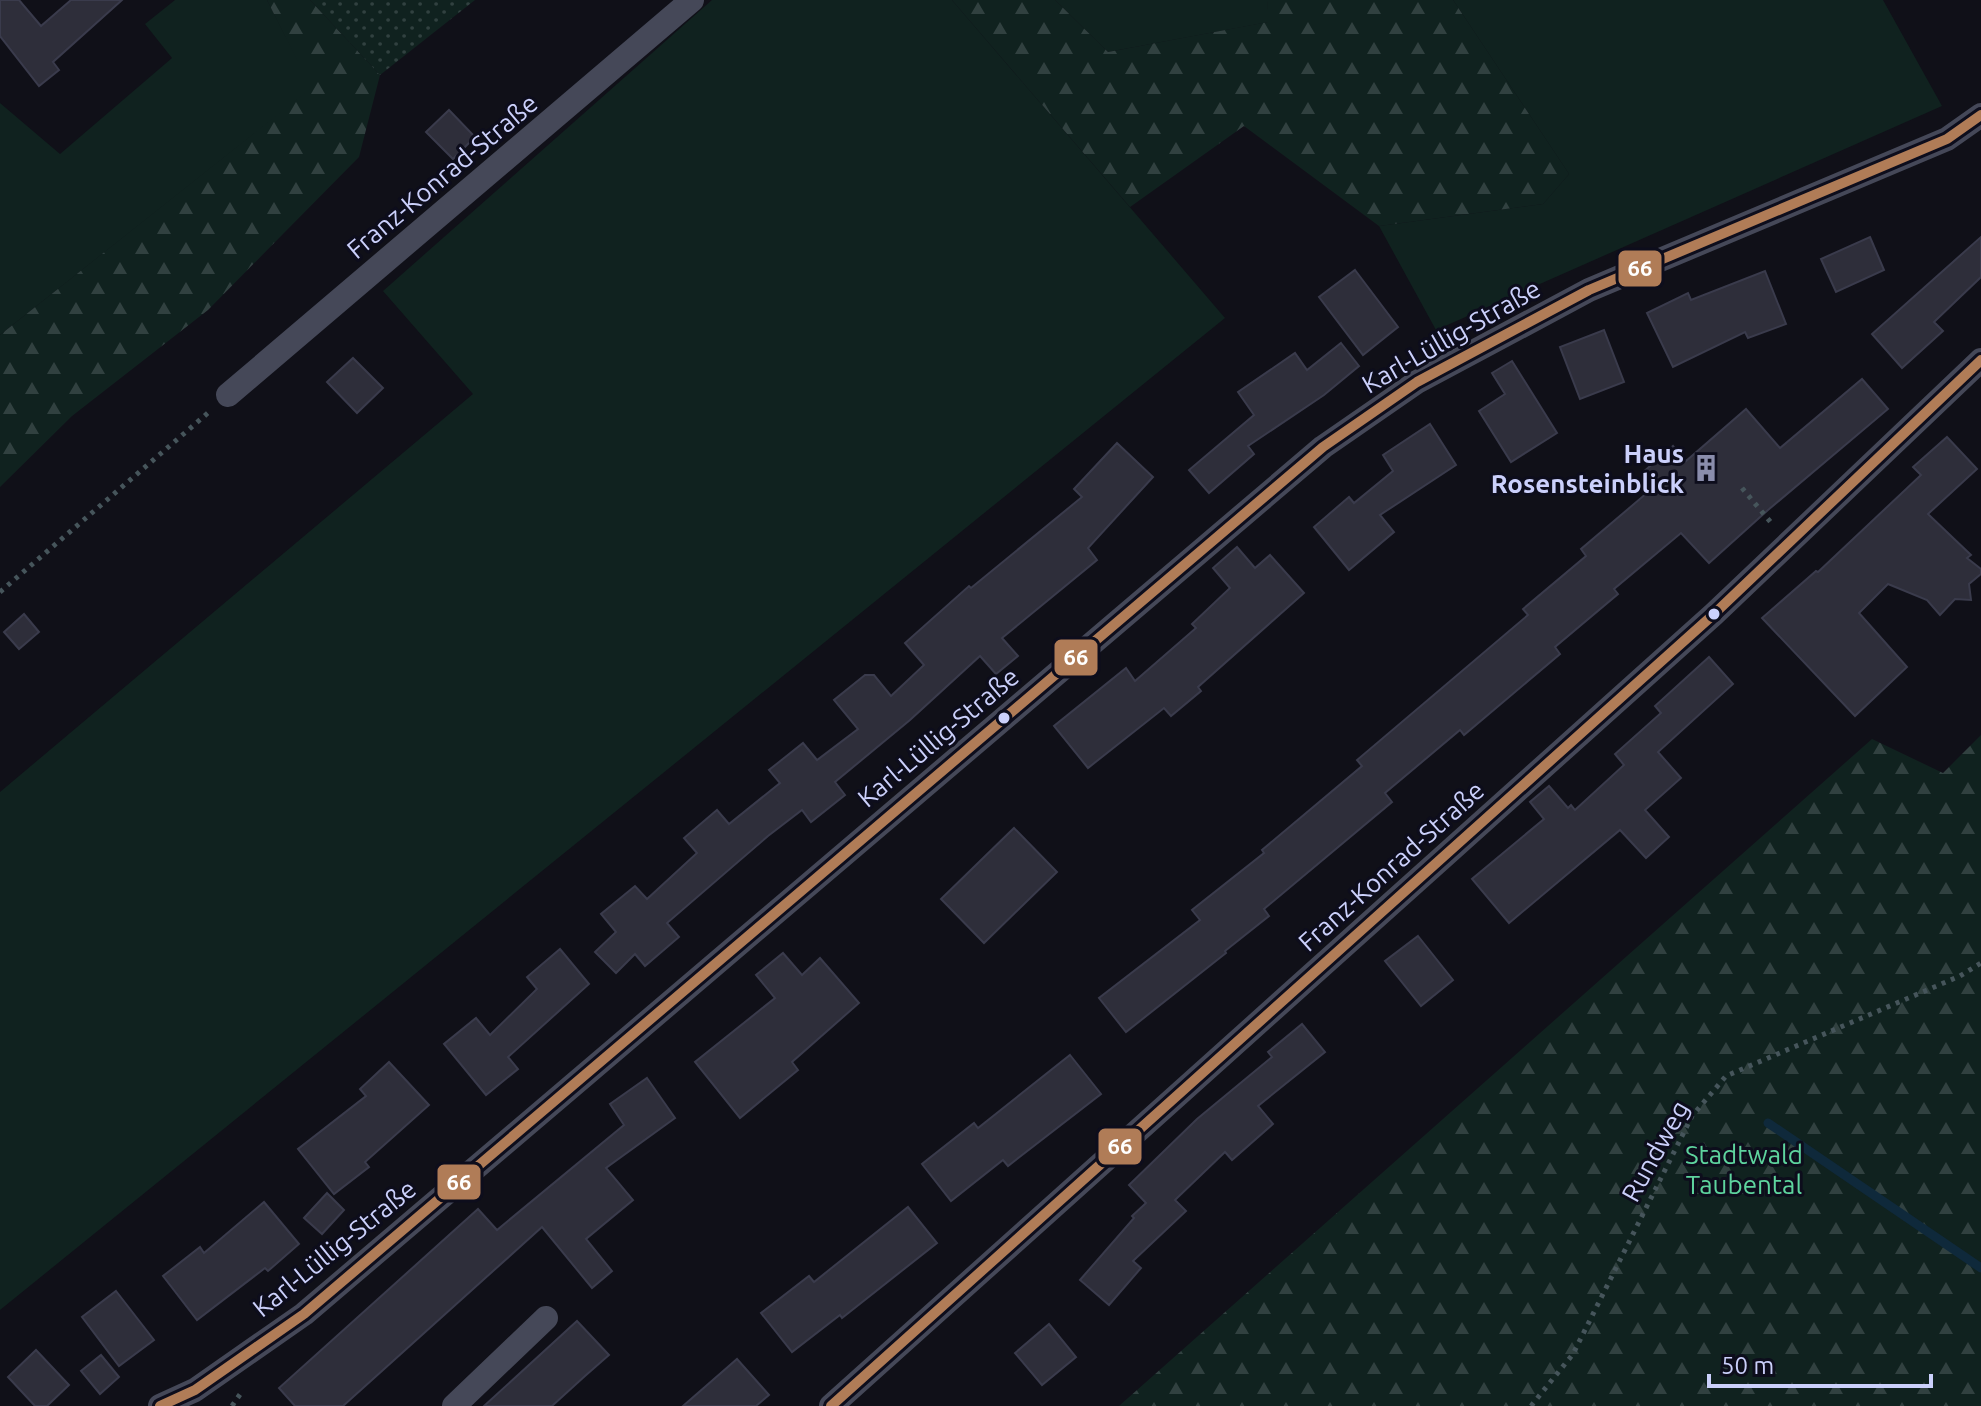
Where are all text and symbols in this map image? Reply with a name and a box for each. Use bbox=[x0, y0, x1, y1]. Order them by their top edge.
street label: Franz-Konrad-Straße bbox=[341, 88, 543, 264]
line badge: 66 bbox=[1617, 249, 1663, 288]
text: 66 bbox=[1628, 255, 1652, 280]
street label: Karl-Lüllig-Straße bbox=[1357, 273, 1545, 399]
place label: Haus Rosensteinblick bbox=[1491, 439, 1684, 498]
building icon: Haus Rosensteinblick bbox=[1691, 453, 1721, 483]
unlabelled marker bbox=[1706, 606, 1722, 622]
line badge: 66 bbox=[1053, 638, 1099, 677]
text: 66 bbox=[1064, 644, 1088, 669]
street label: Karl-Lüllig-Straße bbox=[852, 661, 1024, 813]
unlabelled marker bbox=[996, 710, 1012, 726]
street label: Franz-Konrad-Straße bbox=[1292, 775, 1490, 957]
street label: Rundweg bbox=[1616, 1096, 1694, 1206]
line badge: 66 bbox=[1097, 1127, 1143, 1166]
text: 66 bbox=[1108, 1133, 1132, 1158]
park label: Stadtwald Taubental bbox=[1685, 1140, 1803, 1199]
line badge: 66 bbox=[436, 1163, 482, 1201]
text: 66 bbox=[447, 1169, 471, 1194]
street label: Karl-Lüllig-Straße bbox=[247, 1174, 421, 1322]
scale bar bbox=[1709, 1338, 1931, 1388]
text: 50 m bbox=[1721, 1352, 1774, 1379]

